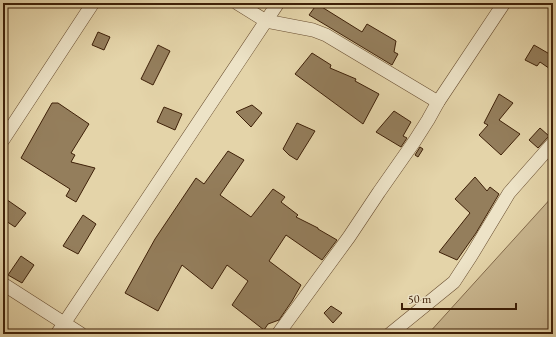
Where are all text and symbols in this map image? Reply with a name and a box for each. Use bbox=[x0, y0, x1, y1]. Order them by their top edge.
scale bar bbox=[402, 285, 516, 311]
text: 50 m bbox=[408, 291, 432, 307]

